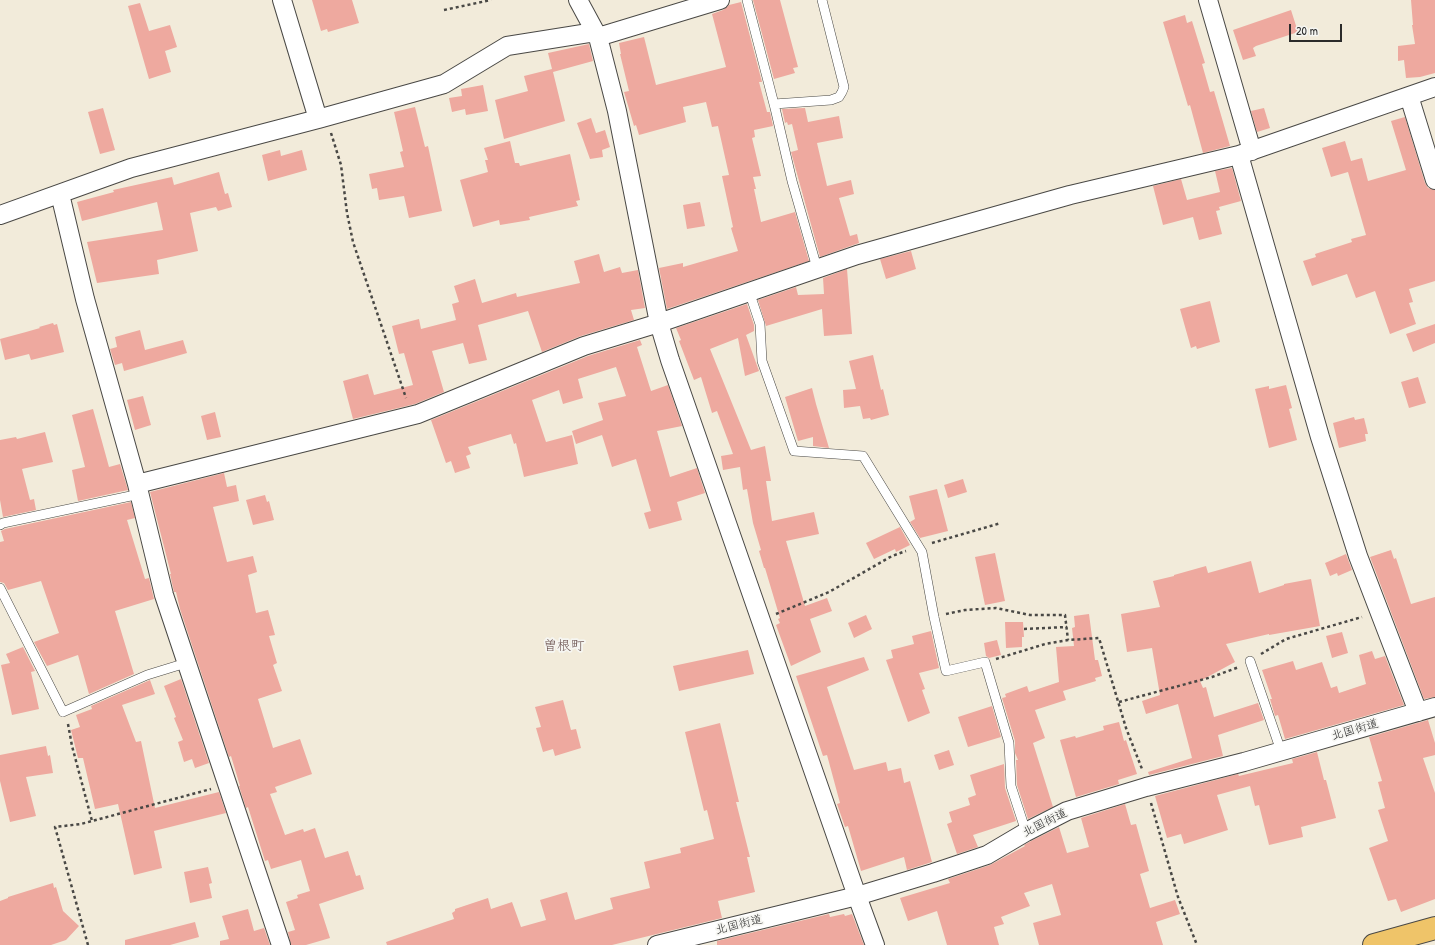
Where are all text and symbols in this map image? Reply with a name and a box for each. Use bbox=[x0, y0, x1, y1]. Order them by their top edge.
scale bar bbox=[1291, 16, 1344, 42]
text: 20 m bbox=[1296, 22, 1318, 39]
district label: 曽根町 bbox=[543, 638, 585, 654]
street label: 北国街道 bbox=[1330, 716, 1380, 744]
street label: 北国街道 bbox=[1020, 806, 1070, 840]
street label: 北国街道 bbox=[714, 912, 764, 938]

